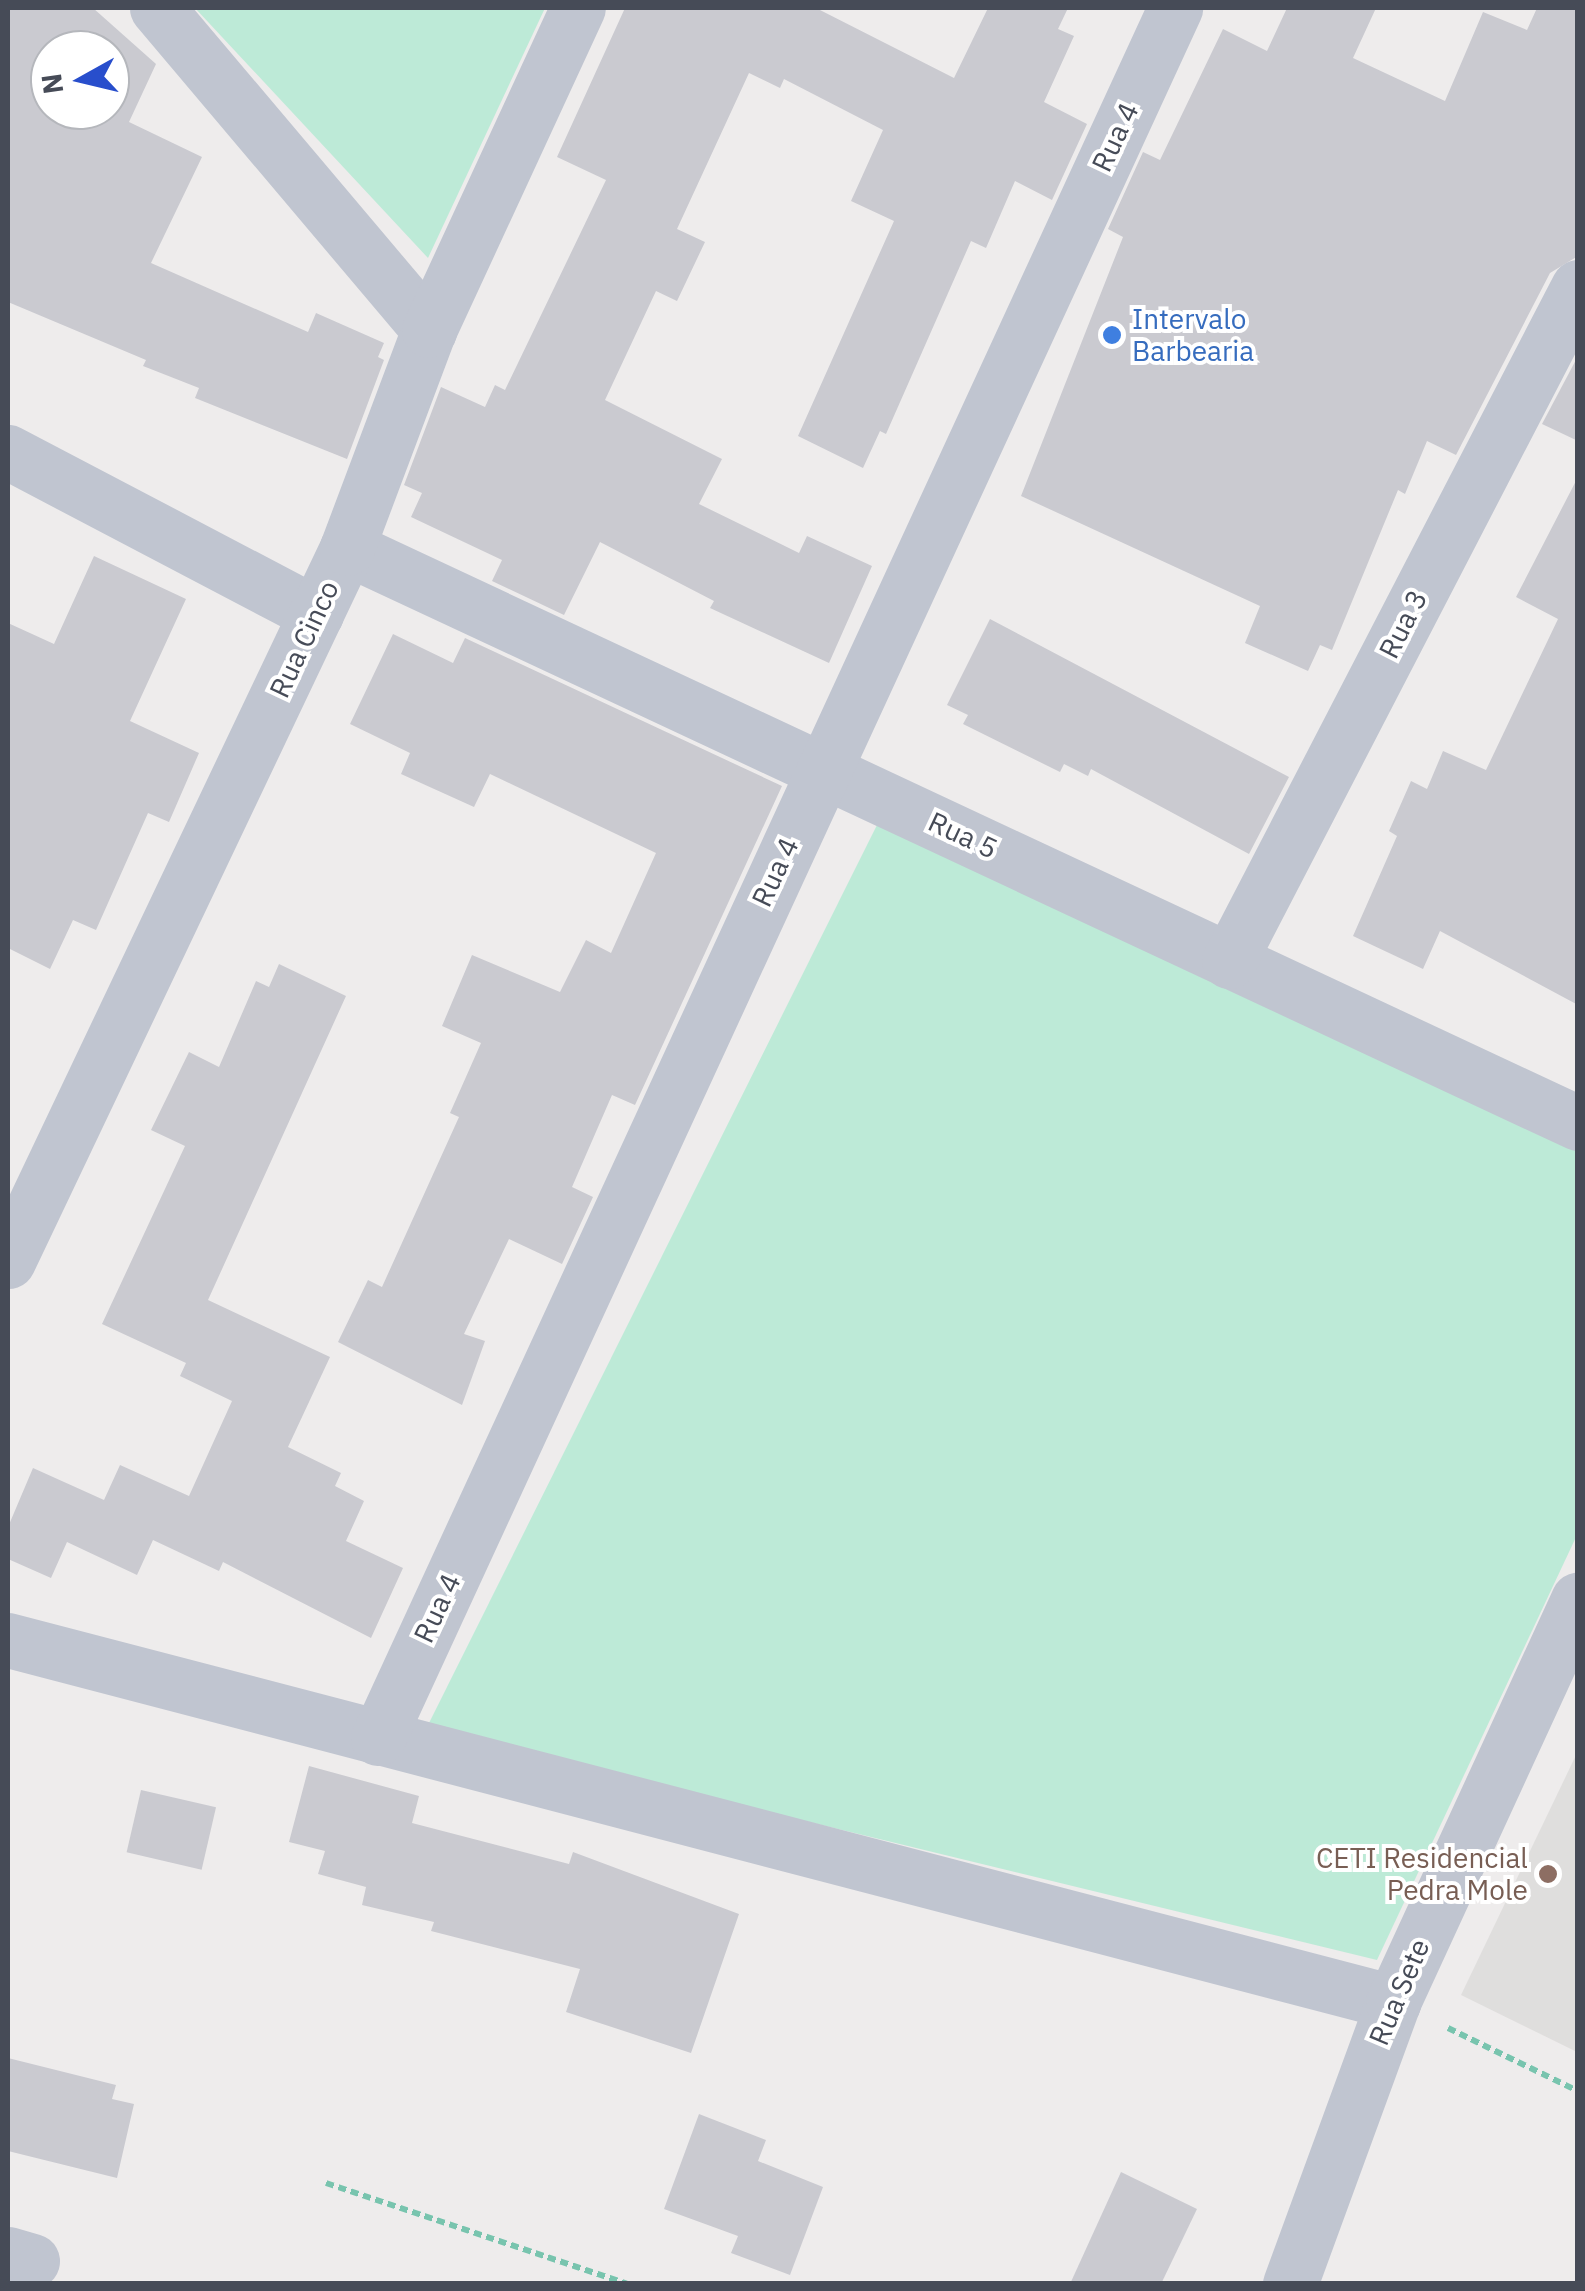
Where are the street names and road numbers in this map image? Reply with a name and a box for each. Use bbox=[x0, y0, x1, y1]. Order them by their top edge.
street label: Rua 4 bbox=[1085, 97, 1145, 177]
street label: Rua Cinco bbox=[262, 575, 346, 703]
street label: Rua 3 bbox=[1372, 584, 1434, 664]
street label: Rua 5 bbox=[923, 805, 1003, 865]
street label: Rua 4 bbox=[745, 832, 805, 912]
street label: Rua 4 bbox=[407, 1568, 467, 1648]
street label: Rua Sete bbox=[1362, 1934, 1436, 2050]

